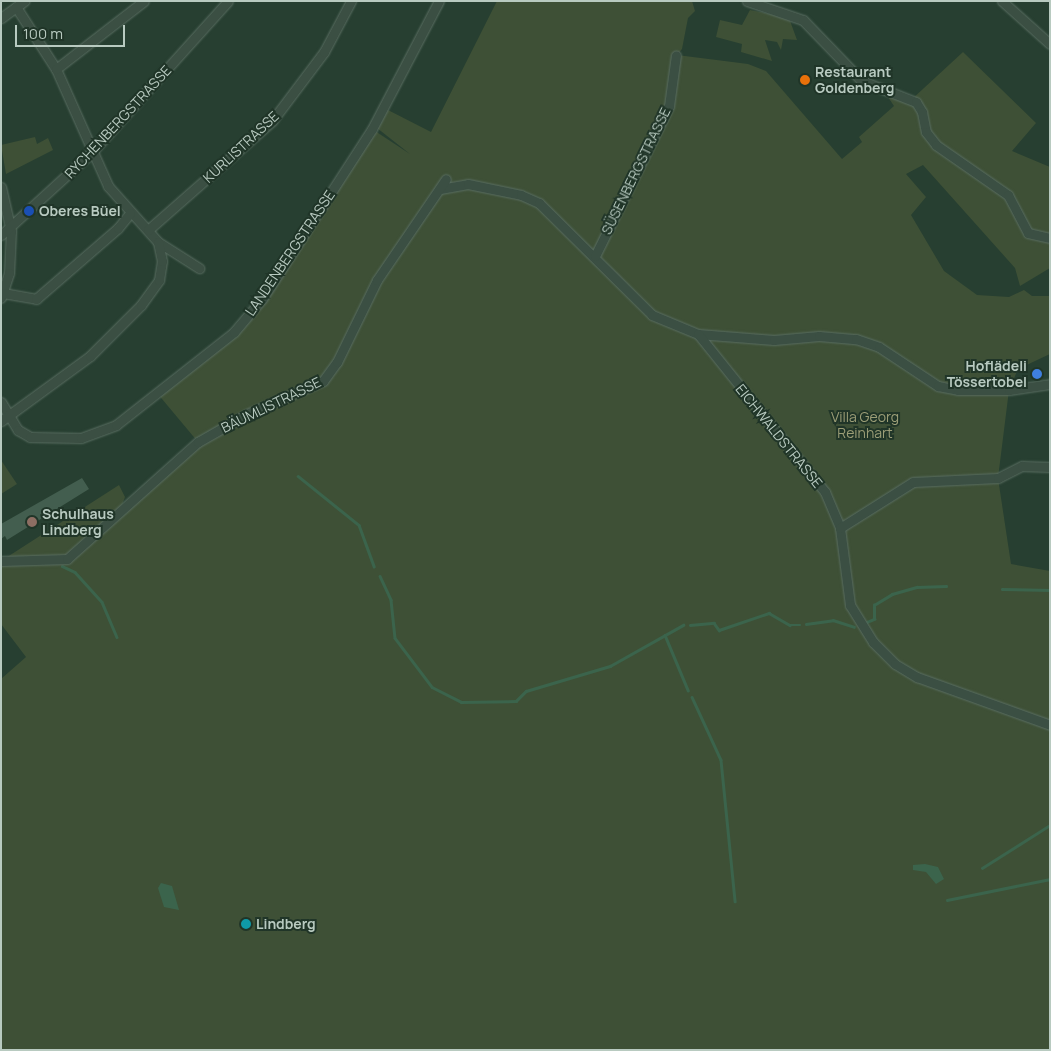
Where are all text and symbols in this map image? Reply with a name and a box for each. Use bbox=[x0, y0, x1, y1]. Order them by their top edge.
scale bar bbox=[18, 15, 128, 47]
text: 100 m bbox=[23, 23, 63, 44]
street label: RYCHENBERGSTRASSE bbox=[61, 62, 175, 182]
place label: Restaurant Goldenberg bbox=[815, 64, 894, 96]
marker: Restaurant Goldenberg bbox=[799, 74, 811, 86]
street label: SÜSENBERGSTRASSE bbox=[598, 105, 674, 237]
street label: KURLISTRASSE bbox=[200, 108, 282, 186]
street label: LANDENBERGSTRASSE bbox=[242, 187, 338, 319]
place label: Oberes Büel bbox=[39, 203, 121, 219]
marker: Oberes Büel bbox=[23, 205, 35, 217]
place label: Hoflädeli Tössertobel bbox=[947, 358, 1027, 391]
marker: Hoflädeli Tössertobel bbox=[1031, 368, 1043, 380]
street label: BÄUMLISTRASSE bbox=[218, 374, 324, 436]
street label: EICHWALDSTRASSE bbox=[732, 381, 826, 491]
park label: Villa Georg Reinhart bbox=[831, 409, 899, 442]
place label: Schulhaus Lindberg bbox=[42, 506, 114, 538]
marker: Schulhaus Lindberg bbox=[26, 516, 38, 528]
place label: Lindberg bbox=[256, 916, 316, 932]
marker: Lindberg bbox=[240, 918, 252, 930]

